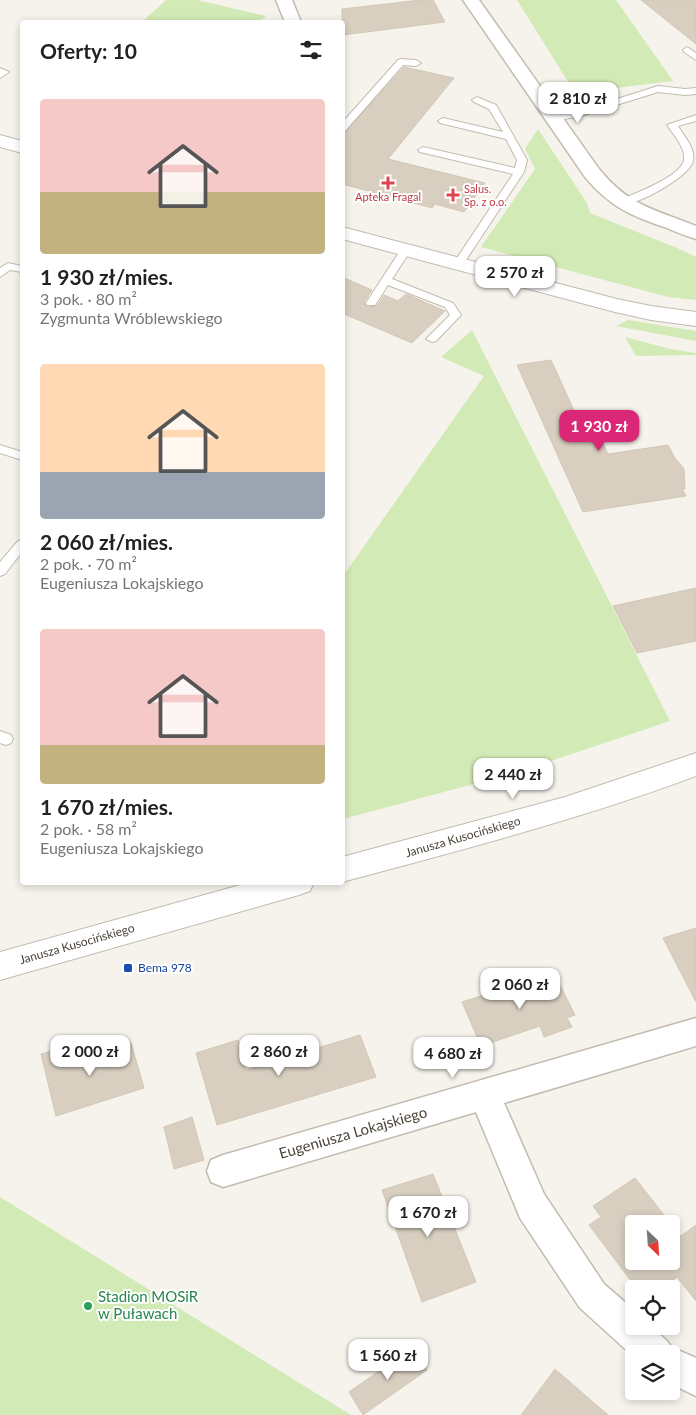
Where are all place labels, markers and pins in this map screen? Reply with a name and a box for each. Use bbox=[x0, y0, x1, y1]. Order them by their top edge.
pin: 2 810 zł bbox=[526, 82, 630, 124]
marker: Apteka Fragal bbox=[382, 177, 394, 189]
place label: Salus. Sp. z o.o. bbox=[464, 182, 507, 208]
marker: Salus. Sp. z o.o. bbox=[446, 188, 460, 202]
place label: Apteka Fragal bbox=[355, 190, 421, 203]
pin: 2 570 zł bbox=[463, 256, 567, 298]
pin: 1 930 zł bbox=[547, 410, 651, 452]
pin: 2 440 zł bbox=[461, 758, 565, 800]
place label: Bema 978 bbox=[138, 960, 192, 975]
marker: Bema 978 bbox=[122, 962, 134, 974]
pin: 2 060 zł bbox=[468, 968, 572, 1010]
pin: 2 000 zł bbox=[38, 1034, 142, 1077]
pin: 2 860 zł bbox=[227, 1034, 331, 1077]
pin: 4 680 zł bbox=[401, 1036, 505, 1079]
pin: 1 670 zł bbox=[376, 1196, 480, 1238]
place label: Stadion MOSiR w Puławach bbox=[98, 1287, 199, 1322]
marker: Stadion MOSiR w Puławach bbox=[82, 1300, 94, 1312]
pin: 1 560 zł bbox=[336, 1338, 440, 1381]

